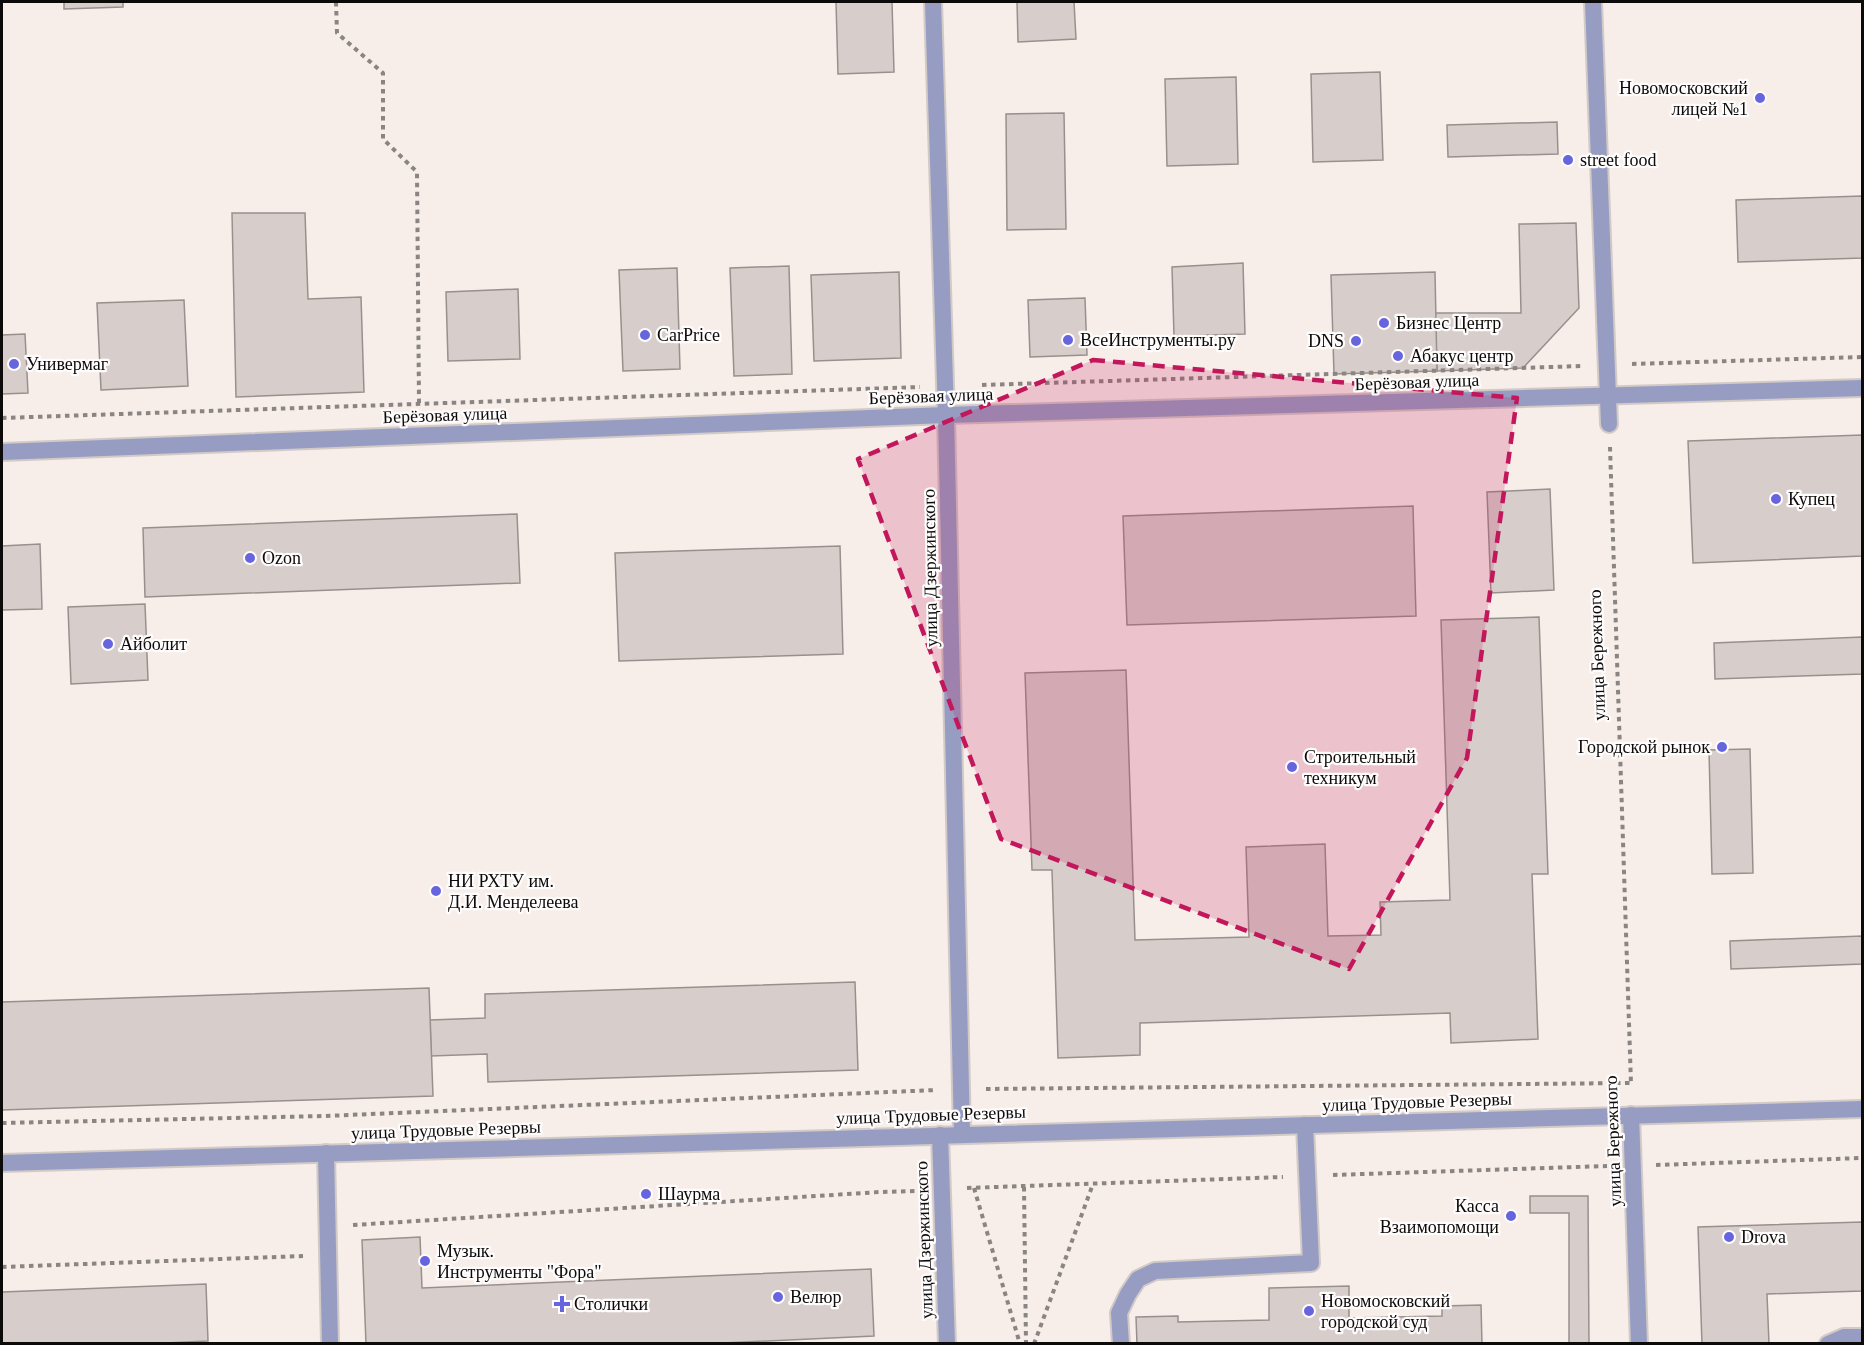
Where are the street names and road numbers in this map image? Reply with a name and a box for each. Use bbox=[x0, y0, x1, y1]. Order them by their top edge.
street label: Берёзовая улица bbox=[1354, 370, 1480, 394]
street label: Берёзовая улица bbox=[868, 384, 994, 408]
street label: Берёзовая улица bbox=[382, 403, 508, 427]
street label: улица Дзержинского bbox=[919, 489, 941, 647]
street label: улица Бережного bbox=[1585, 589, 1609, 721]
street label: улица Бережного bbox=[1601, 1075, 1625, 1207]
street label: улица Трудовые Резервы bbox=[1322, 1089, 1512, 1115]
street label: улица Трудовые Резервы bbox=[836, 1102, 1026, 1128]
street label: улица Трудовые Резервы bbox=[351, 1117, 541, 1143]
street label: улица Дзержинского bbox=[911, 1161, 937, 1319]

